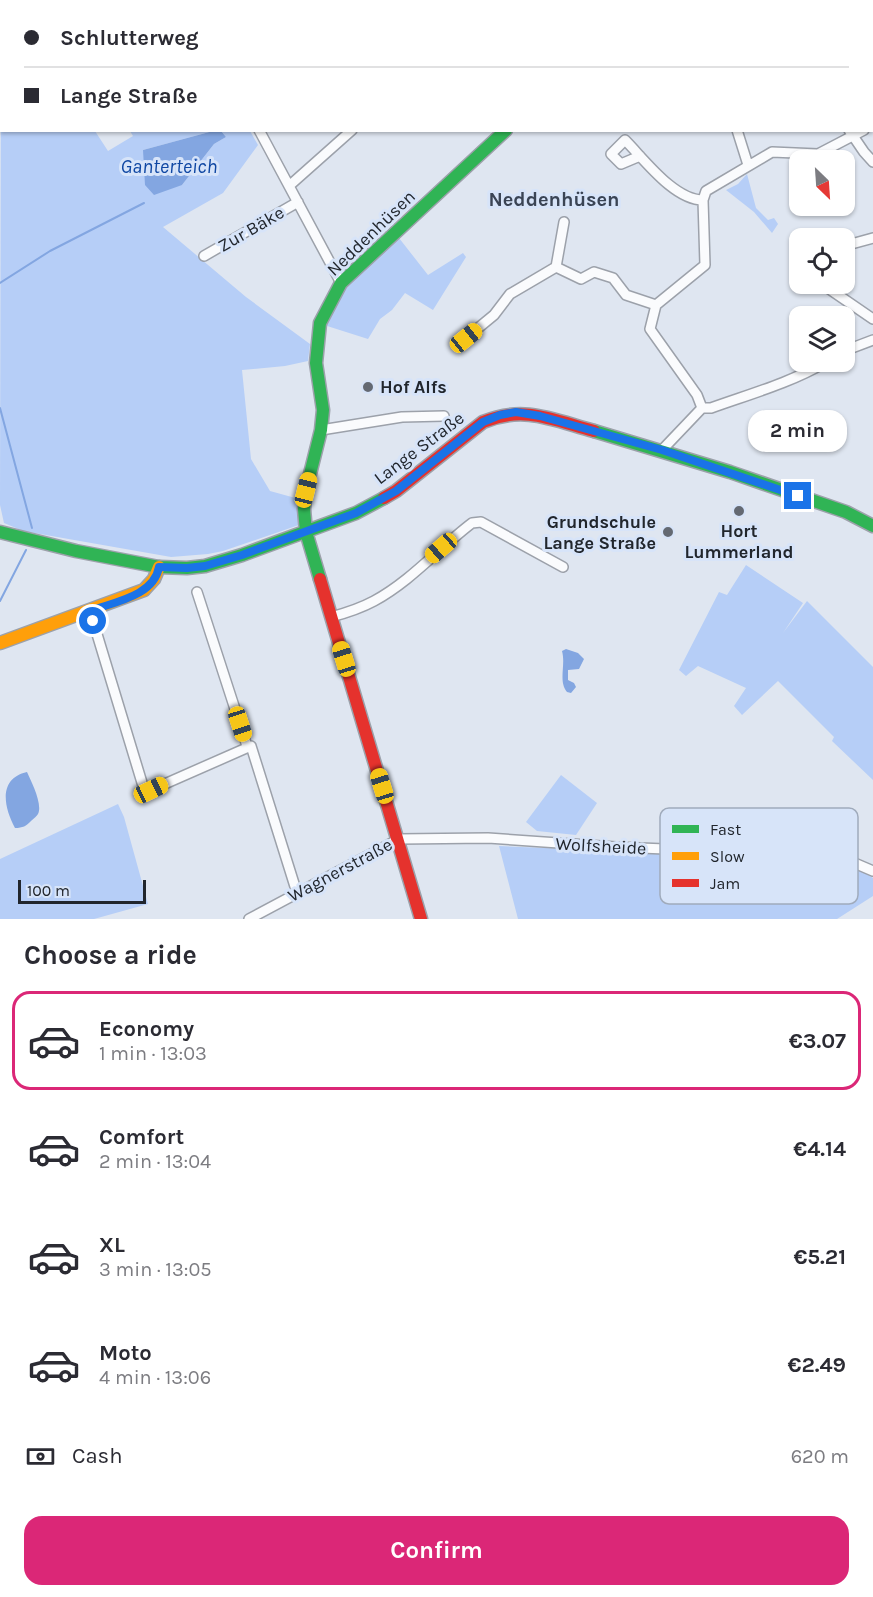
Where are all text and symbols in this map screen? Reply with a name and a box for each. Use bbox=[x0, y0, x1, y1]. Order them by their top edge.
text: Schlutterweg bbox=[60, 25, 199, 51]
text: Lange Straße bbox=[60, 83, 198, 109]
north arrow bbox=[789, 150, 855, 216]
map controls bbox=[789, 150, 855, 372]
water label: Ganterteich bbox=[121, 155, 217, 178]
street label: Neddenhüsen bbox=[322, 185, 420, 281]
district label: Neddenhüsen bbox=[488, 188, 620, 211]
street label: Zur Bäke bbox=[214, 201, 288, 257]
button: locate bbox=[789, 228, 855, 294]
button: layers bbox=[789, 306, 855, 372]
car bbox=[446, 320, 486, 356]
place label: Hof Alfs bbox=[380, 376, 447, 398]
marker: Hof Alfs bbox=[361, 380, 375, 394]
street label: Lange Straße bbox=[370, 407, 468, 489]
callout: 2 min bbox=[748, 409, 848, 451]
text: 2 min bbox=[770, 419, 825, 442]
car bbox=[293, 470, 319, 510]
route end bbox=[784, 482, 811, 509]
marker: Hort Lummerland bbox=[732, 504, 746, 518]
place label: Grundschule Lange Straße bbox=[543, 511, 656, 554]
place label: Hort Lummerland bbox=[684, 520, 794, 563]
marker: Grundschule Lange Straße bbox=[661, 525, 675, 539]
car bbox=[422, 529, 460, 567]
route start bbox=[79, 607, 106, 634]
car bbox=[330, 639, 358, 679]
car bbox=[226, 704, 254, 744]
car bbox=[368, 766, 396, 806]
car bbox=[131, 774, 171, 806]
legend bbox=[660, 808, 858, 904]
text: Fast bbox=[710, 820, 741, 839]
street label: Wagnerstraße bbox=[284, 833, 396, 907]
street label: Wolfsheide bbox=[555, 833, 647, 859]
text: Slow bbox=[710, 847, 745, 866]
text: Jam bbox=[710, 874, 740, 893]
scale bar bbox=[18, 877, 146, 905]
text: 100 m bbox=[27, 881, 70, 900]
text: Choose a ride bbox=[24, 939, 197, 971]
icon: car bbox=[27, 1014, 81, 1068]
text: Economy bbox=[99, 1016, 194, 1042]
text: €3.07 bbox=[789, 1028, 846, 1054]
text: 1 min · 13:03 bbox=[99, 1042, 207, 1065]
icon: car bbox=[27, 1122, 81, 1176]
text: Comfort bbox=[99, 1124, 184, 1150]
text: €4.14 bbox=[793, 1136, 846, 1162]
text: 2 min · 13:04 bbox=[99, 1150, 211, 1173]
icon: car bbox=[27, 1230, 81, 1284]
text: XL bbox=[99, 1232, 125, 1258]
text: €5.21 bbox=[793, 1244, 846, 1270]
text: 3 min · 13:05 bbox=[99, 1258, 212, 1281]
icon: car bbox=[27, 1338, 81, 1392]
text: Moto bbox=[99, 1340, 152, 1366]
text: €2.49 bbox=[788, 1352, 846, 1378]
text: 4 min · 13:06 bbox=[99, 1366, 211, 1389]
icon: cash bbox=[24, 1440, 57, 1473]
text: Cash bbox=[72, 1443, 122, 1469]
text: 620 m bbox=[791, 1445, 849, 1468]
button: Confirm bbox=[24, 1516, 849, 1585]

